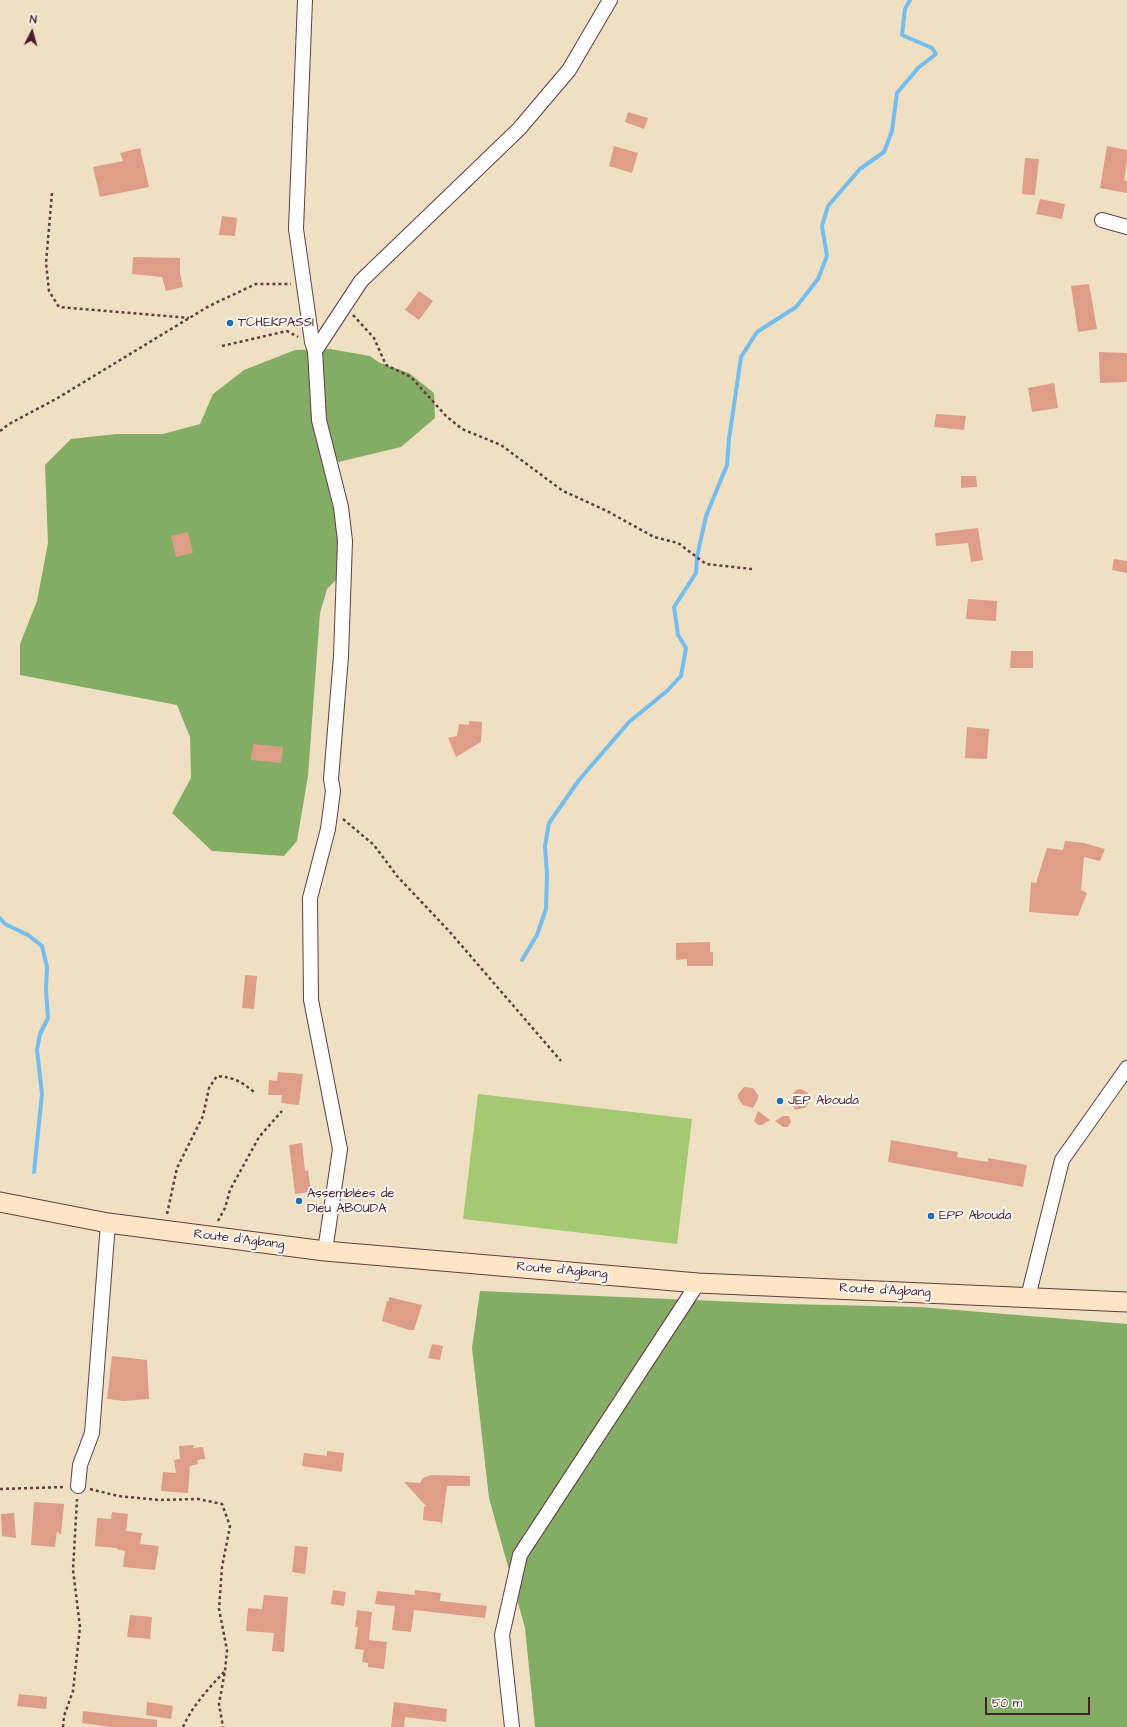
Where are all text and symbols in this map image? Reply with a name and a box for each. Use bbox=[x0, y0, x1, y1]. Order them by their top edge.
north arrow bbox=[12, 12, 52, 52]
text: N bbox=[29, 12, 38, 27]
place label: TCHEKPASSI bbox=[238, 315, 314, 331]
marker: TCHEKPASSI bbox=[225, 318, 235, 328]
place label: JEP Abouda bbox=[788, 1093, 859, 1109]
marker: JEP Abouda bbox=[775, 1096, 785, 1106]
place label: Assemblées de Dieu ABOUDA bbox=[307, 1186, 394, 1217]
marker: Assemblées de Dieu ABOUDA bbox=[294, 1196, 304, 1206]
place label: EPP Abouda bbox=[939, 1208, 1011, 1224]
marker: EPP Abouda bbox=[926, 1211, 936, 1221]
street label: Route d'Agbang bbox=[193, 1227, 285, 1253]
street label: Route d'Agbang bbox=[516, 1259, 608, 1283]
street label: Route d'Agbang bbox=[839, 1281, 931, 1301]
scale bar bbox=[987, 1689, 1092, 1715]
text: 50 m bbox=[992, 1695, 1022, 1712]

